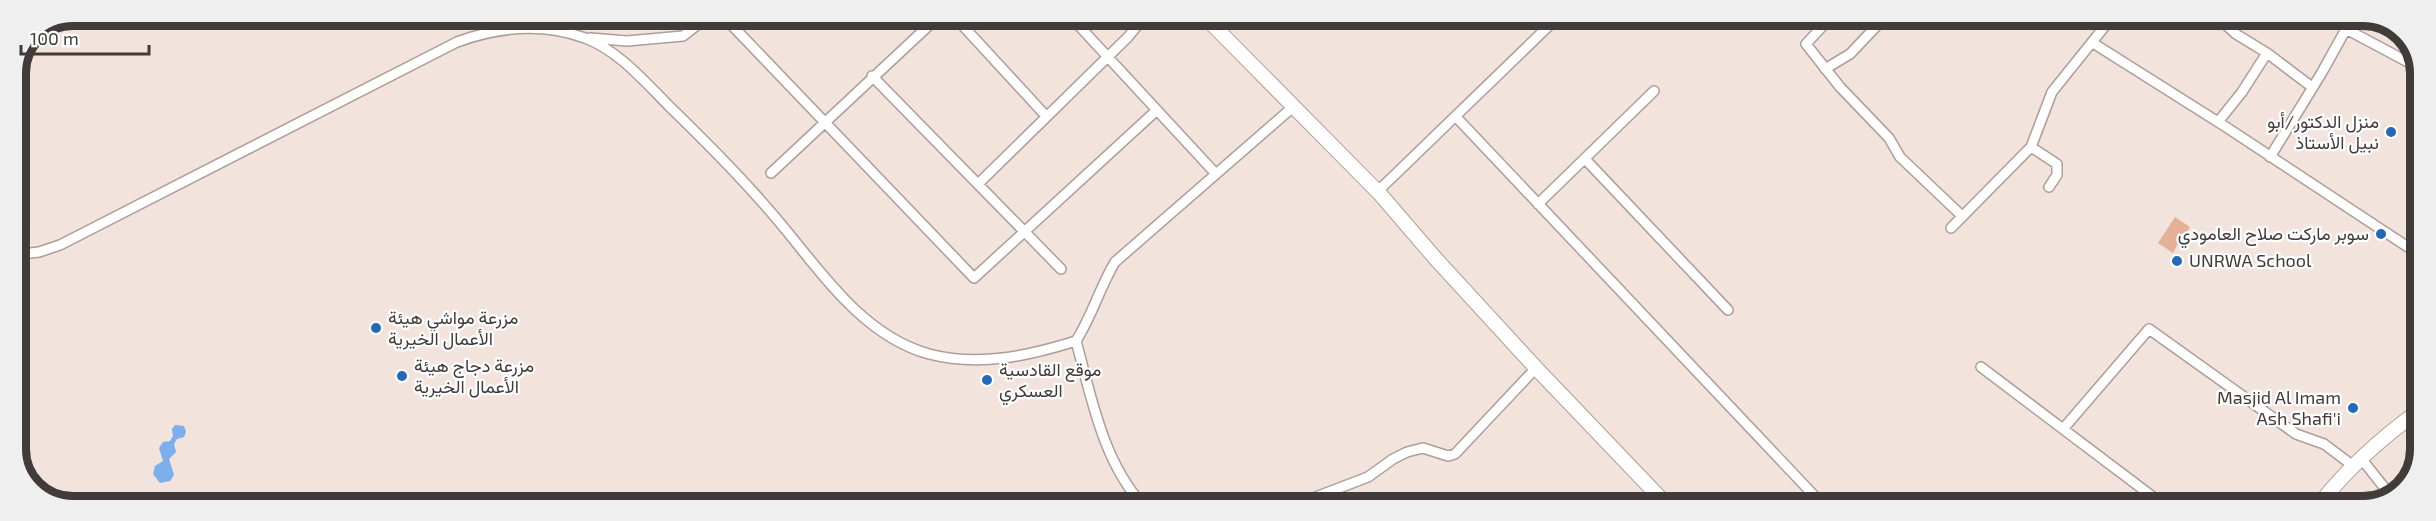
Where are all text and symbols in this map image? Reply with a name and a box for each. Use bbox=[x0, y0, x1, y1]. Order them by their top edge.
scale bar bbox=[21, 18, 148, 56]
text: 100 m bbox=[30, 27, 79, 49]
place label: منزل الدكتور/أبو نبيل الأستاذ bbox=[2267, 110, 2379, 154]
marker: منزل الدكتور/أبو نبيل الأستاذ bbox=[2384, 125, 2398, 139]
place label: سوبر ماركت صلاح العامودي bbox=[2178, 222, 2369, 249]
marker: سوبر ماركت صلاح العامودي bbox=[2374, 227, 2388, 241]
place label: UNRWA School bbox=[2189, 249, 2312, 271]
marker: UNRWA School bbox=[2170, 254, 2184, 268]
place label: مزرعة مواشي هيئة الأعمال الخيرية bbox=[388, 306, 518, 350]
marker: مزرعة مواشي هيئة الأعمال الخيرية bbox=[369, 321, 383, 335]
place label: مزرعة دجاج هيئة الأعمال الخيرية bbox=[414, 354, 534, 398]
place label: موقع القادسية العسكري bbox=[999, 358, 1101, 406]
marker: مزرعة دجاج هيئة الأعمال الخيرية bbox=[395, 369, 409, 383]
marker: موقع القادسية العسكري bbox=[980, 373, 994, 387]
place label: Masjid Al Imam Ash Shafi'i bbox=[2217, 386, 2341, 429]
marker: Masjid Al Imam Ash Shafi'i bbox=[2346, 401, 2360, 415]

